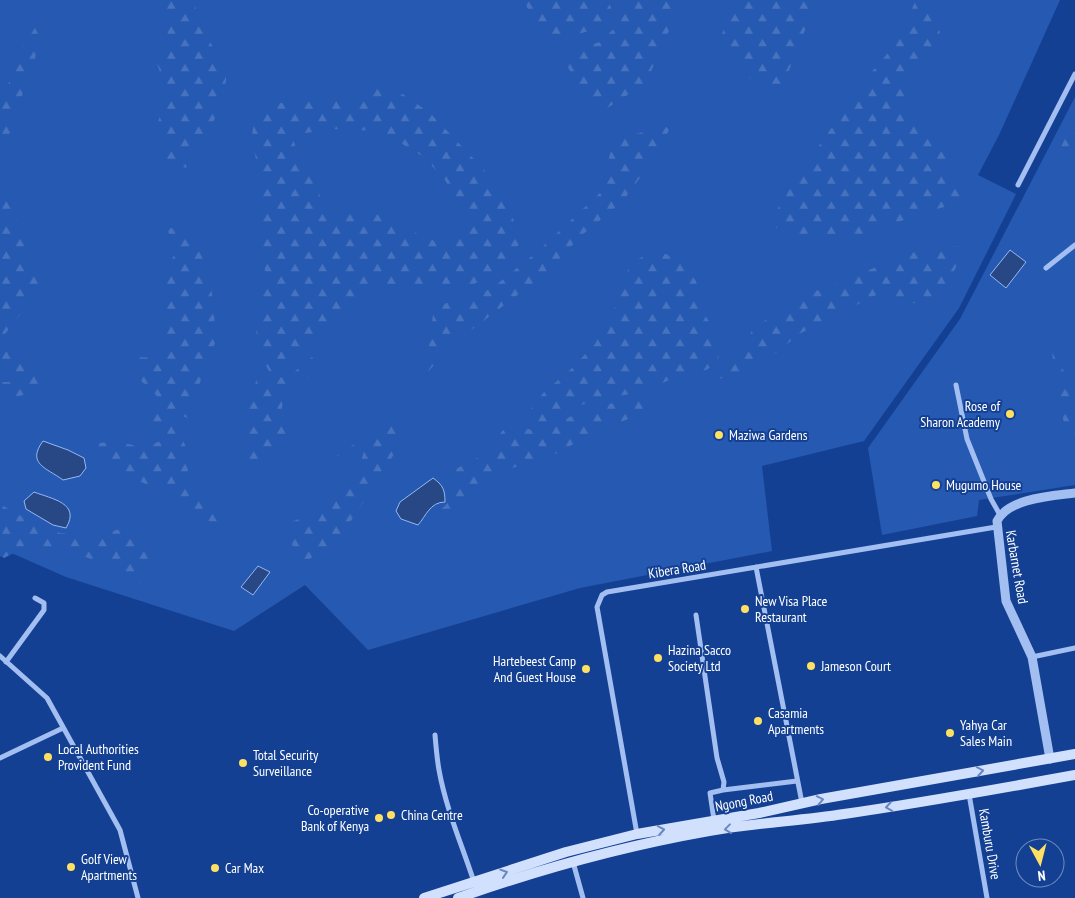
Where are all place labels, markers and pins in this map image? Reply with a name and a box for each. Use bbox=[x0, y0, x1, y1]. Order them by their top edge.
place label: Rose of Sharon Academy bbox=[920, 397, 1001, 431]
marker: Rose of Sharon Academy bbox=[1004, 408, 1016, 420]
place label: Maziwa Gardens bbox=[729, 426, 808, 444]
marker: Maziwa Gardens bbox=[713, 429, 725, 441]
place label: Mugumo House bbox=[946, 476, 1022, 494]
marker: Mugumo House bbox=[930, 479, 942, 491]
place label: New Visa Place Restaurant bbox=[755, 592, 828, 626]
marker: New Visa Place Restaurant bbox=[739, 603, 751, 615]
place label: Hazina Sacco Society Ltd bbox=[668, 641, 731, 675]
place label: Hartebeest Camp And Guest House bbox=[493, 652, 576, 686]
marker: Hazina Sacco Society Ltd bbox=[652, 652, 664, 664]
place label: Jameson Court bbox=[820, 657, 891, 675]
marker: Jameson Court bbox=[805, 660, 817, 672]
marker: Hartebeest Camp And Guest House bbox=[580, 663, 592, 675]
place label: Casamia Apartments bbox=[768, 704, 824, 738]
marker: Casamia Apartments bbox=[752, 715, 764, 727]
place label: Yahya Car Sales Main bbox=[960, 716, 1012, 750]
marker: Yahya Car Sales Main bbox=[944, 727, 956, 739]
place label: Local Authorities Provident Fund bbox=[58, 740, 139, 774]
place label: Total Security Surveillance bbox=[253, 746, 319, 780]
marker: Local Authorities Provident Fund bbox=[42, 751, 54, 763]
marker: Total Security Surveillance bbox=[237, 757, 249, 769]
place label: Co-operative Bank of Kenya bbox=[301, 801, 369, 835]
place label: China Centre bbox=[401, 806, 463, 824]
marker: China Centre bbox=[385, 809, 397, 821]
marker: Co-operative Bank of Kenya bbox=[373, 812, 385, 824]
place label: Golf View Apartments bbox=[81, 850, 137, 884]
place label: Car Max bbox=[225, 859, 264, 877]
marker: Golf View Apartments bbox=[65, 861, 77, 873]
marker: Car Max bbox=[209, 862, 221, 874]

